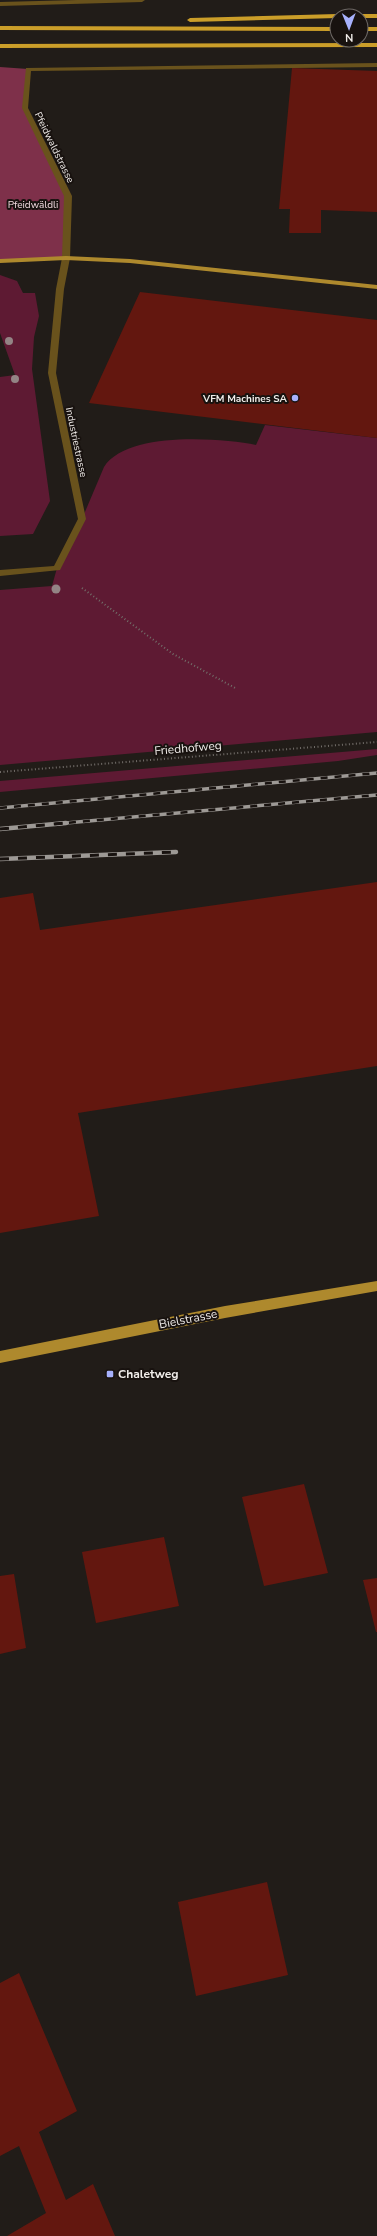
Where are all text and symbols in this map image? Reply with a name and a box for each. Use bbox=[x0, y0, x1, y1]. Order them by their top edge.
north arrow bbox=[329, 8, 369, 48]
text: N bbox=[345, 30, 353, 45]
street label: Pfeidwaldstrasse bbox=[31, 110, 77, 185]
park label: Pfeidwäldli bbox=[8, 198, 58, 212]
place label: VFM Machines SA bbox=[202, 392, 288, 406]
marker: VFM Machines SA bbox=[290, 393, 300, 403]
street label: Industriestrasse bbox=[62, 406, 90, 478]
street label: Friedhofweg bbox=[154, 737, 222, 759]
street label: Bielstrasse bbox=[157, 1305, 219, 1333]
place label: Chaletweg bbox=[118, 1366, 179, 1382]
marker: Chaletweg bbox=[105, 1369, 115, 1379]

